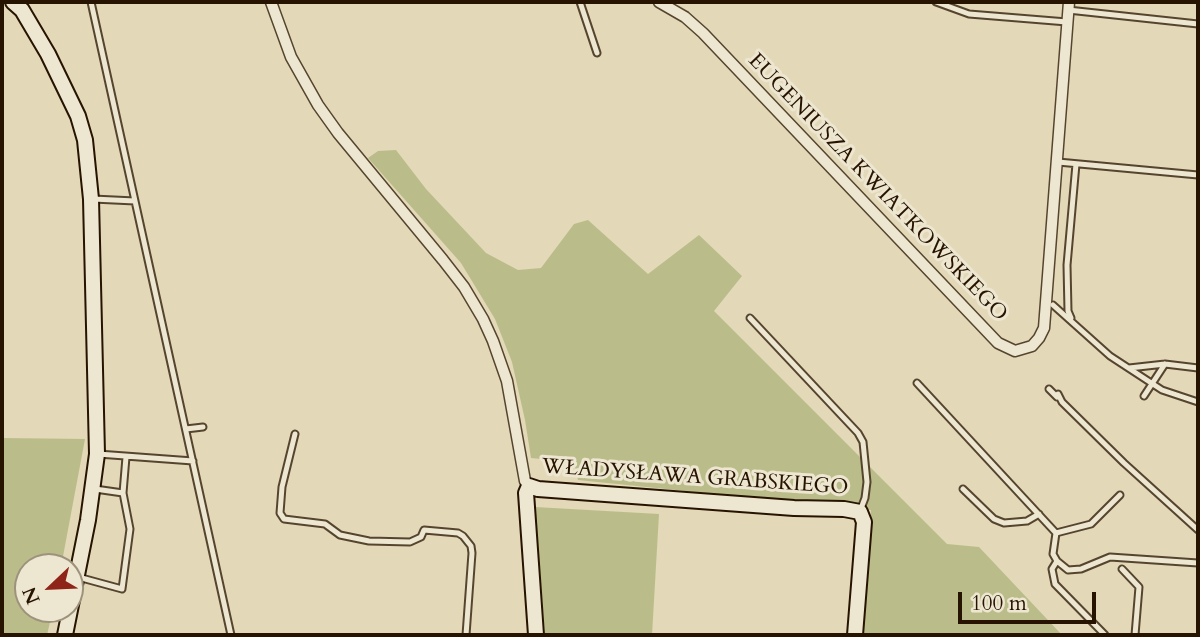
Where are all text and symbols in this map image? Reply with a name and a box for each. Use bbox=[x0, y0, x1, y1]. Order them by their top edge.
street label: EUGENIUSZA KWIATKOWSKIEGO bbox=[742, 49, 1012, 327]
street label: WŁADYSŁAWA GRABSKIEGO bbox=[541, 455, 849, 501]
north arrow bbox=[14, 553, 84, 623]
scale bar bbox=[962, 578, 1100, 622]
text: N bbox=[16, 583, 47, 608]
text: 100 m bbox=[971, 589, 1027, 618]

